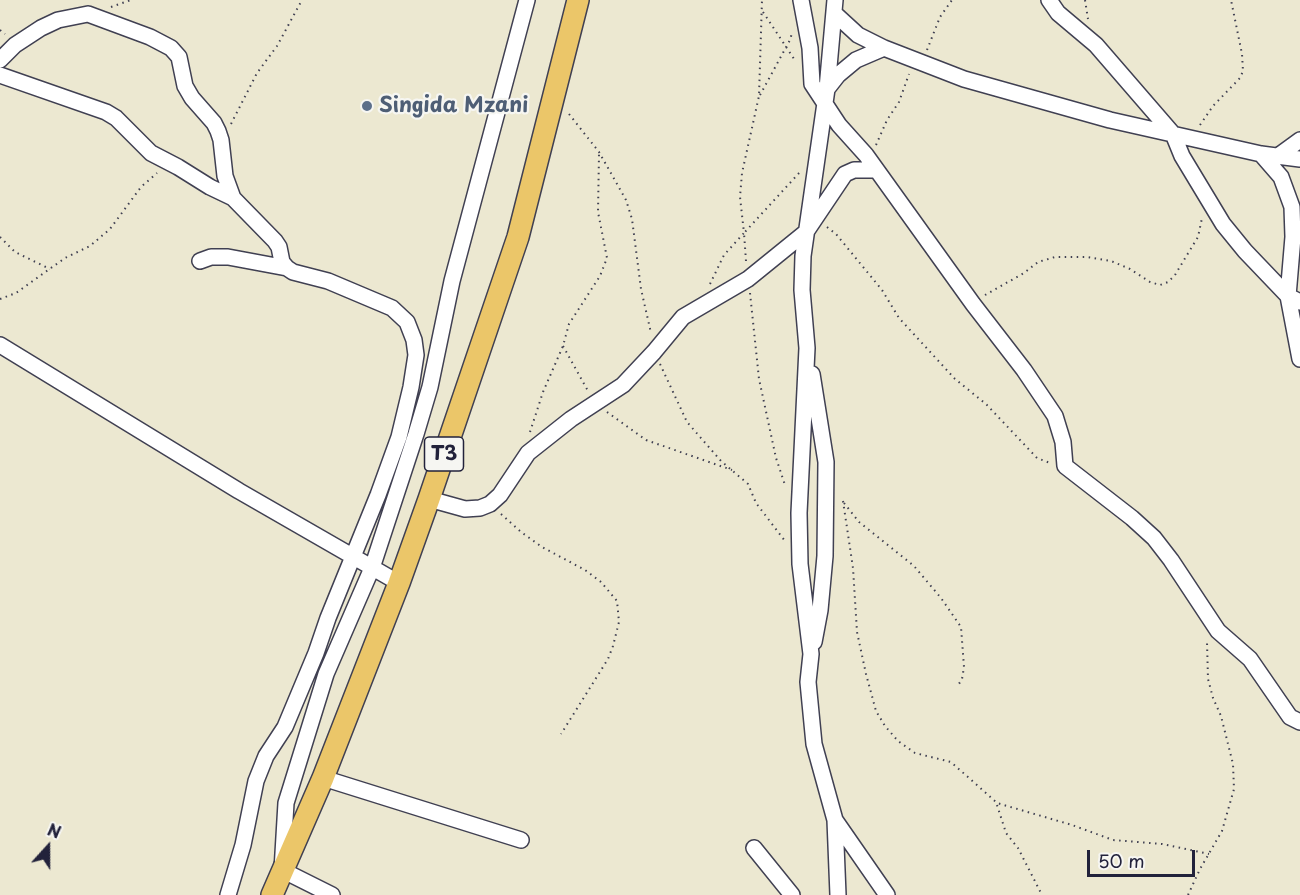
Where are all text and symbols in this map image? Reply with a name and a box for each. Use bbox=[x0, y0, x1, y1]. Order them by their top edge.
place label: Singida Mzani bbox=[379, 93, 528, 119]
marker: Singida Mzani bbox=[360, 99, 374, 113]
road number: T3 bbox=[424, 437, 464, 471]
north arrow bbox=[18, 817, 78, 877]
text: N bbox=[44, 817, 65, 844]
scale bar bbox=[1090, 838, 1198, 876]
text: 50 m bbox=[1098, 847, 1145, 874]

